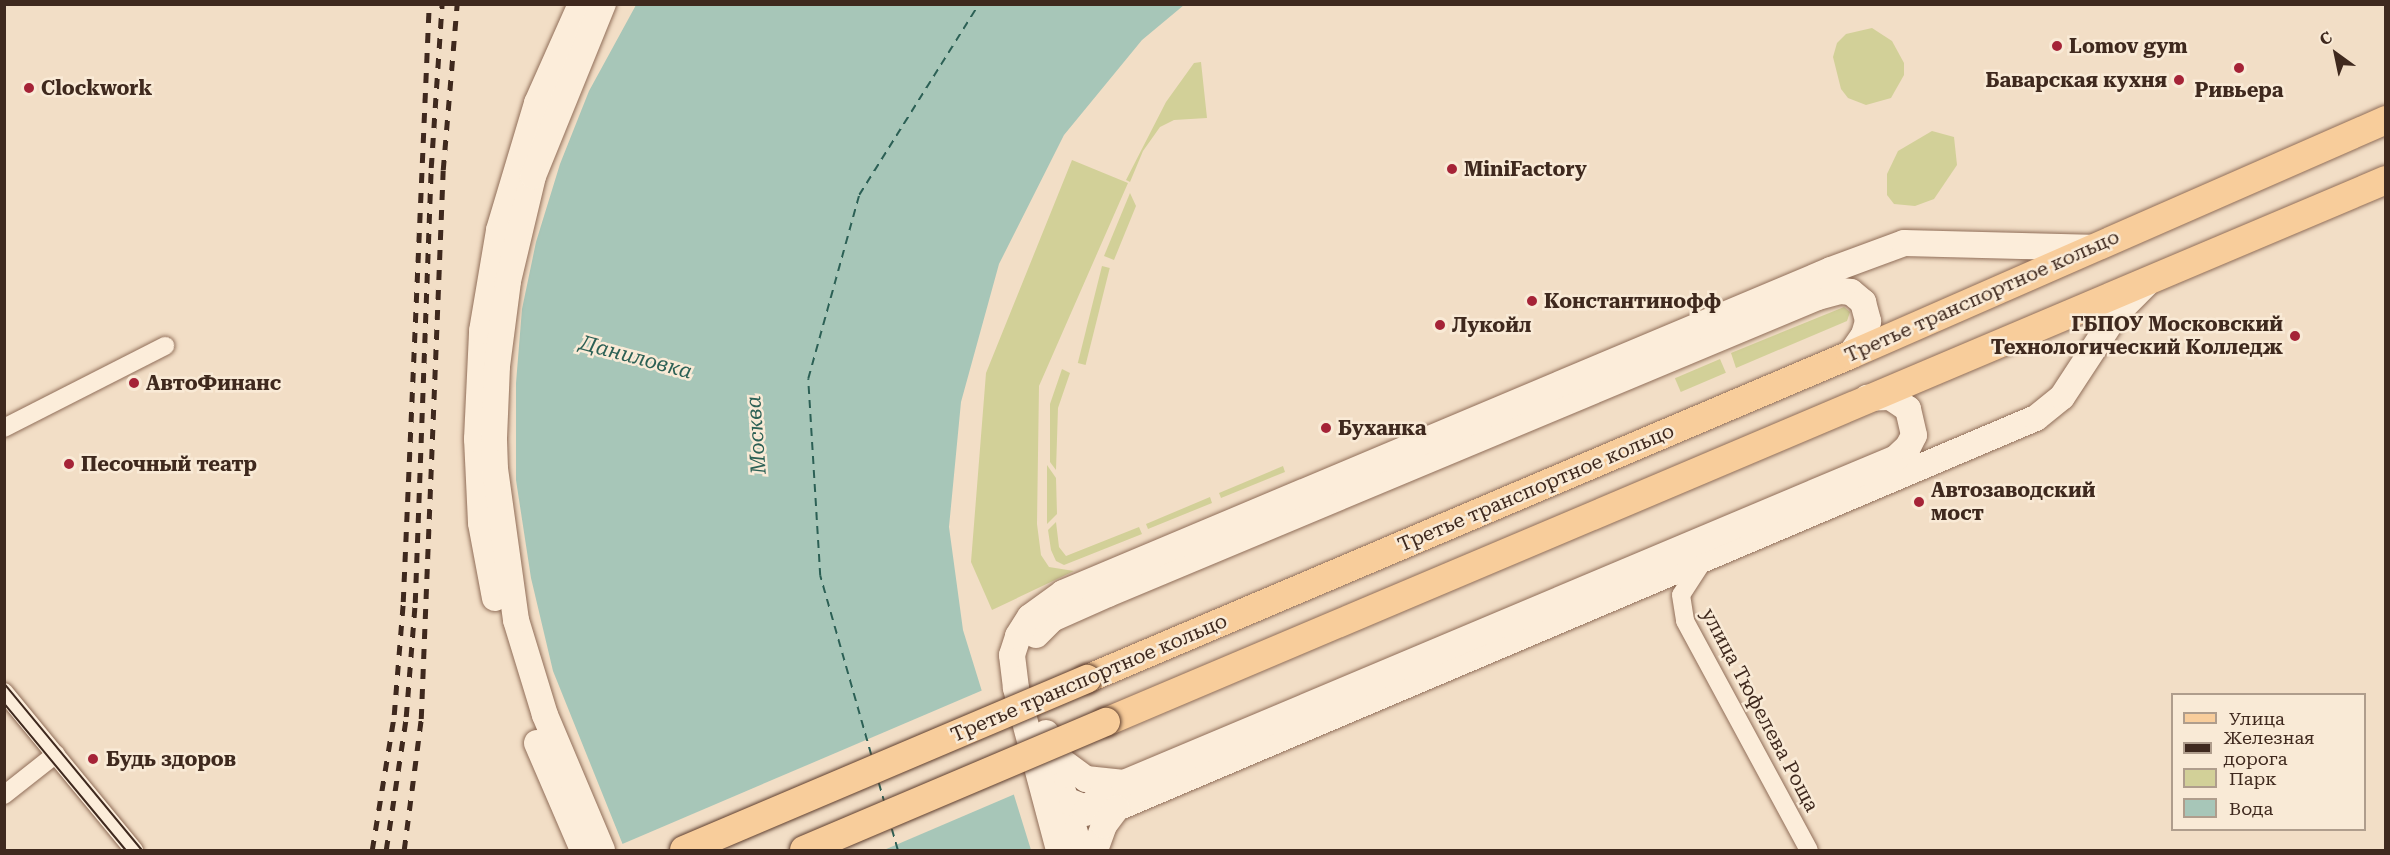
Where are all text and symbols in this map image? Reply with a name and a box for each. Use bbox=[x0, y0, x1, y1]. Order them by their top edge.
north arrow bbox=[2306, 24, 2366, 84]
text: С bbox=[2316, 27, 2336, 50]
place label: Lomov gym bbox=[2069, 34, 2188, 58]
marker: Lomov gym bbox=[2050, 39, 2064, 53]
marker: Ривьера bbox=[2232, 61, 2246, 75]
place label: Баварская кухня bbox=[1985, 68, 2167, 92]
marker: Баварская кухня bbox=[2172, 73, 2186, 87]
place label: Clockwork bbox=[41, 76, 152, 100]
place label: Ривьера bbox=[2195, 78, 2283, 102]
marker: Clockwork bbox=[22, 81, 36, 95]
place label: MiniFactory bbox=[1464, 157, 1587, 181]
marker: MiniFactory bbox=[1445, 162, 1459, 176]
street label: Третье транспортное кольцо bbox=[1841, 224, 2123, 368]
place label: Константинофф bbox=[1544, 289, 1721, 313]
marker: Константинофф bbox=[1525, 294, 1539, 308]
place label: ГБПОУ Московский Технологический Колледж bbox=[1991, 312, 2283, 359]
place label: Лукойл bbox=[1452, 313, 1531, 337]
marker: Лукойл bbox=[1433, 318, 1447, 332]
marker: ГБПОУ Московский Технологический Колледж bbox=[2288, 329, 2302, 343]
water label: Даниловка bbox=[577, 330, 695, 384]
place label: АвтоФинанс bbox=[146, 371, 281, 395]
marker: АвтоФинанс bbox=[127, 376, 141, 390]
water label: Москва bbox=[741, 395, 771, 475]
place label: Буханка bbox=[1338, 416, 1427, 440]
street label: Третье транспортное кольцо bbox=[1394, 419, 1678, 557]
marker: Буханка bbox=[1319, 421, 1333, 435]
place label: Песочный театр bbox=[81, 452, 257, 476]
marker: Песочный театр bbox=[62, 457, 76, 471]
place label: Автозаводский мост bbox=[1931, 478, 2096, 525]
marker: Автозаводский мост bbox=[1912, 495, 1926, 509]
street label: улица Тюфелева Роща bbox=[1696, 604, 1824, 816]
street label: Третье транспортное кольцо bbox=[947, 609, 1231, 747]
legend bbox=[2171, 693, 2366, 831]
text: Улица bbox=[2229, 708, 2285, 729]
text: Железная дорога bbox=[2224, 727, 2314, 769]
place label: Будь здоров bbox=[106, 747, 236, 771]
marker: Будь здоров bbox=[84, 750, 102, 768]
text: Парк bbox=[2229, 768, 2277, 789]
text: Вода bbox=[2229, 798, 2273, 819]

